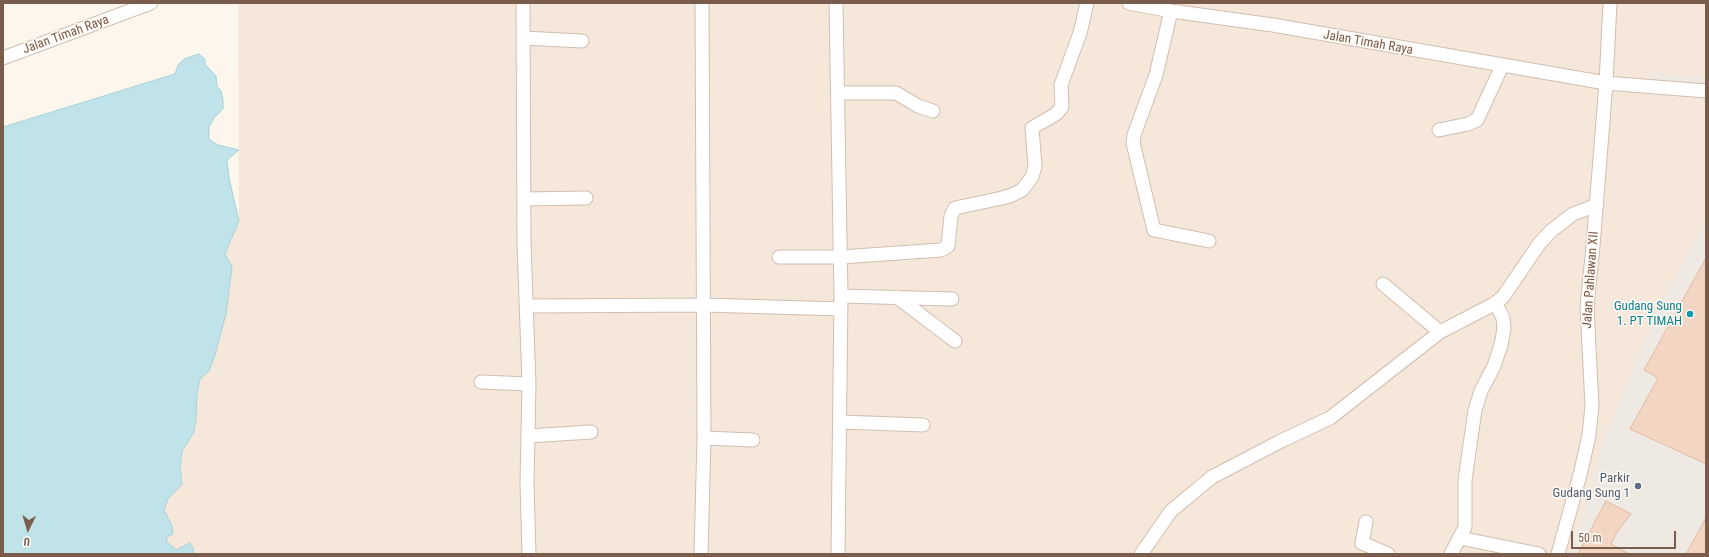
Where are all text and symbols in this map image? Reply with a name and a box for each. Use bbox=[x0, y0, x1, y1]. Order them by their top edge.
street label: Jalan Timah Raya bbox=[21, 12, 111, 58]
street label: Jalan Timah Raya bbox=[1322, 27, 1414, 59]
street label: Jalan Pahlawan XII bbox=[1580, 231, 1602, 329]
place label: Gudang Sung 1. PT TIMAH bbox=[1614, 299, 1682, 330]
marker: Gudang Sung 1. PT TIMAH bbox=[1685, 309, 1695, 319]
place label: Parkir Gudang Sung 1 bbox=[1553, 471, 1630, 502]
marker: Parkir Gudang Sung 1 bbox=[1633, 481, 1643, 491]
north arrow bbox=[8, 509, 48, 549]
scale bar bbox=[1573, 523, 1678, 549]
text: 50 m bbox=[1578, 531, 1602, 545]
text: U bbox=[23, 535, 31, 548]

